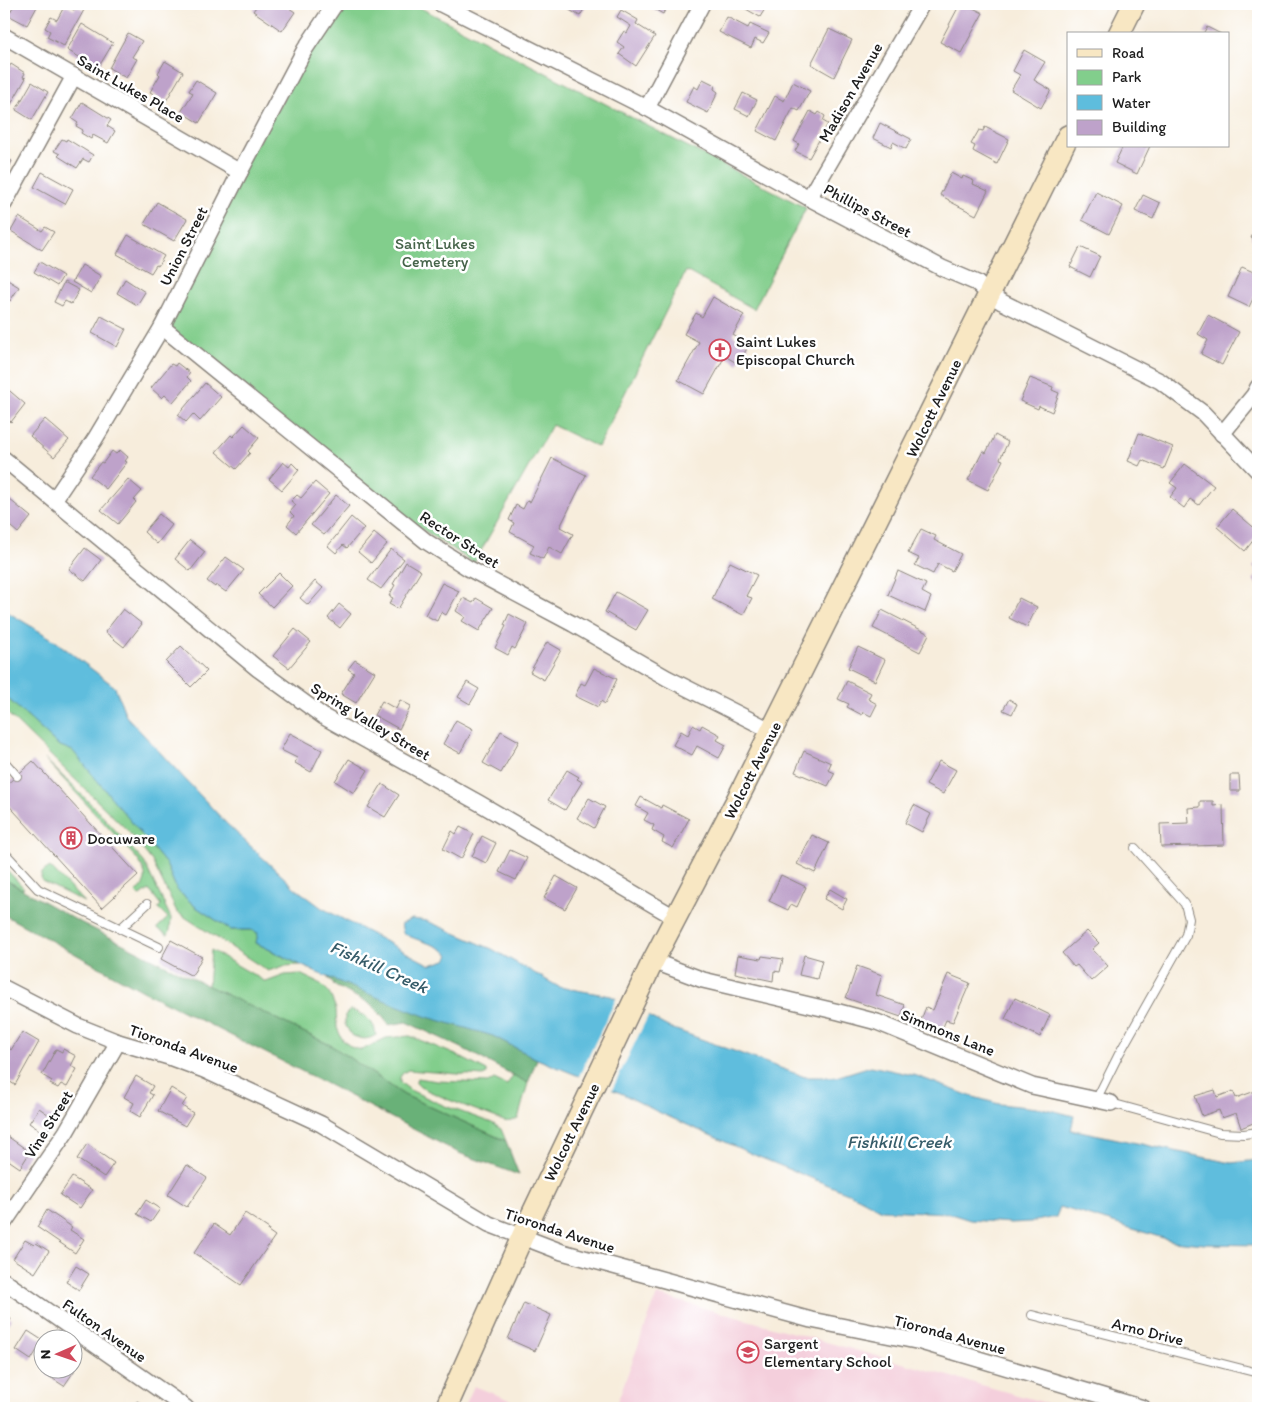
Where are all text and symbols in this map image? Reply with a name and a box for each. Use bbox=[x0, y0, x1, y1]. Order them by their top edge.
legend bbox=[1067, 32, 1230, 148]
street label: Madison Avenue bbox=[814, 39, 887, 145]
text: Road bbox=[1112, 44, 1145, 62]
street label: Saint Lukes Place bbox=[74, 50, 188, 127]
text: Park bbox=[1112, 68, 1142, 86]
text: Water bbox=[1112, 94, 1151, 112]
text: Building bbox=[1112, 118, 1166, 136]
street label: Phillips Street bbox=[821, 179, 915, 242]
street label: Union Street bbox=[155, 203, 212, 289]
park label: Saint Lukes Cemetery bbox=[395, 234, 475, 271]
place label: Saint Lukes Episcopal Church bbox=[736, 332, 855, 369]
church icon: Saint Lukes Episcopal Church bbox=[708, 338, 732, 362]
street label: Wolcott Avenue bbox=[901, 356, 965, 461]
street label: Rector Street bbox=[416, 507, 503, 572]
street label: Spring Valley Street bbox=[307, 678, 434, 765]
street label: Wolcott Avenue bbox=[720, 718, 785, 822]
building icon: Docuware bbox=[59, 826, 83, 850]
place label: Docuware bbox=[87, 829, 155, 848]
water label: Fishkill Creek bbox=[327, 936, 433, 999]
street label: Simmons Lane bbox=[898, 1005, 998, 1060]
street label: Tioronda Avenue bbox=[127, 1020, 241, 1077]
street label: Wolcott Avenue bbox=[539, 1080, 603, 1185]
street label: Vine Street bbox=[20, 1087, 77, 1162]
water label: Fishkill Creek bbox=[847, 1131, 953, 1153]
street label: Tioronda Avenue bbox=[502, 1204, 617, 1257]
street label: Fulton Avenue bbox=[59, 1294, 150, 1366]
street label: Tioronda Avenue bbox=[892, 1310, 1008, 1359]
street label: Arno Drive bbox=[1110, 1313, 1186, 1350]
north arrow bbox=[32, 1330, 82, 1380]
place label: Sargent Elementary School bbox=[764, 1334, 892, 1371]
school or university icon: Sargent Elementary School bbox=[736, 1340, 760, 1364]
text: N bbox=[37, 1349, 54, 1359]

